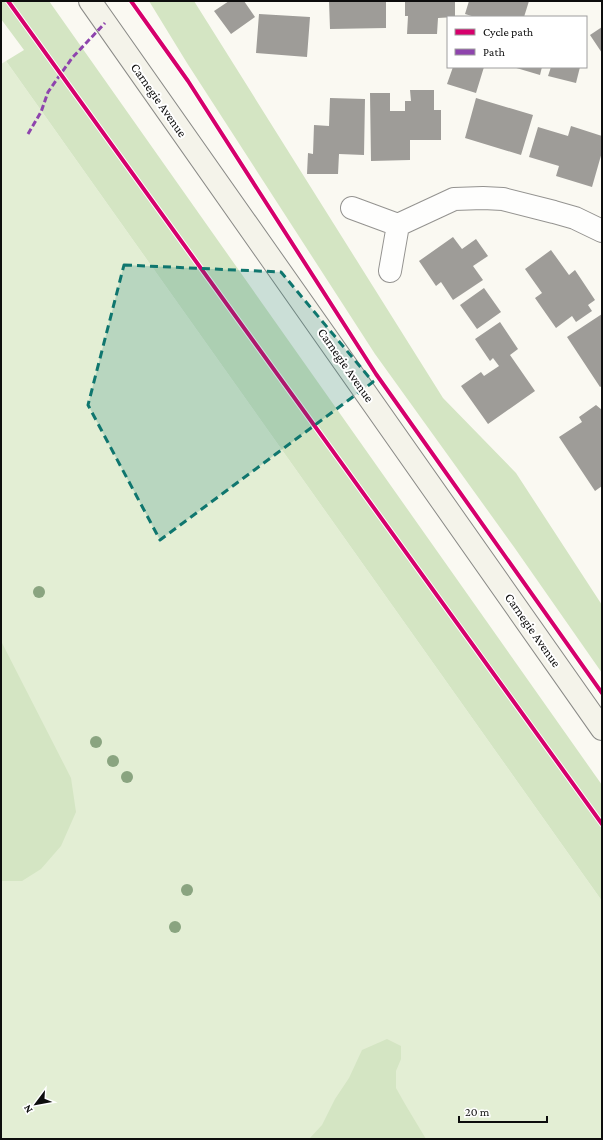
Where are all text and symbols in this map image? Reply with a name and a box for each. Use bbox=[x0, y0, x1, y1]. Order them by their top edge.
legend bbox=[447, 16, 587, 68]
text: Cycle path bbox=[483, 25, 534, 39]
text: Path bbox=[483, 45, 505, 59]
street label: Carnegie Avenue bbox=[128, 60, 190, 140]
street label: Carnegie Avenue bbox=[315, 325, 377, 405]
street label: Carnegie Avenue bbox=[502, 590, 564, 670]
north arrow bbox=[16, 1084, 56, 1124]
scale bar bbox=[459, 1098, 547, 1124]
text: N bbox=[20, 1103, 35, 1116]
text: 20 m bbox=[465, 1105, 490, 1119]

